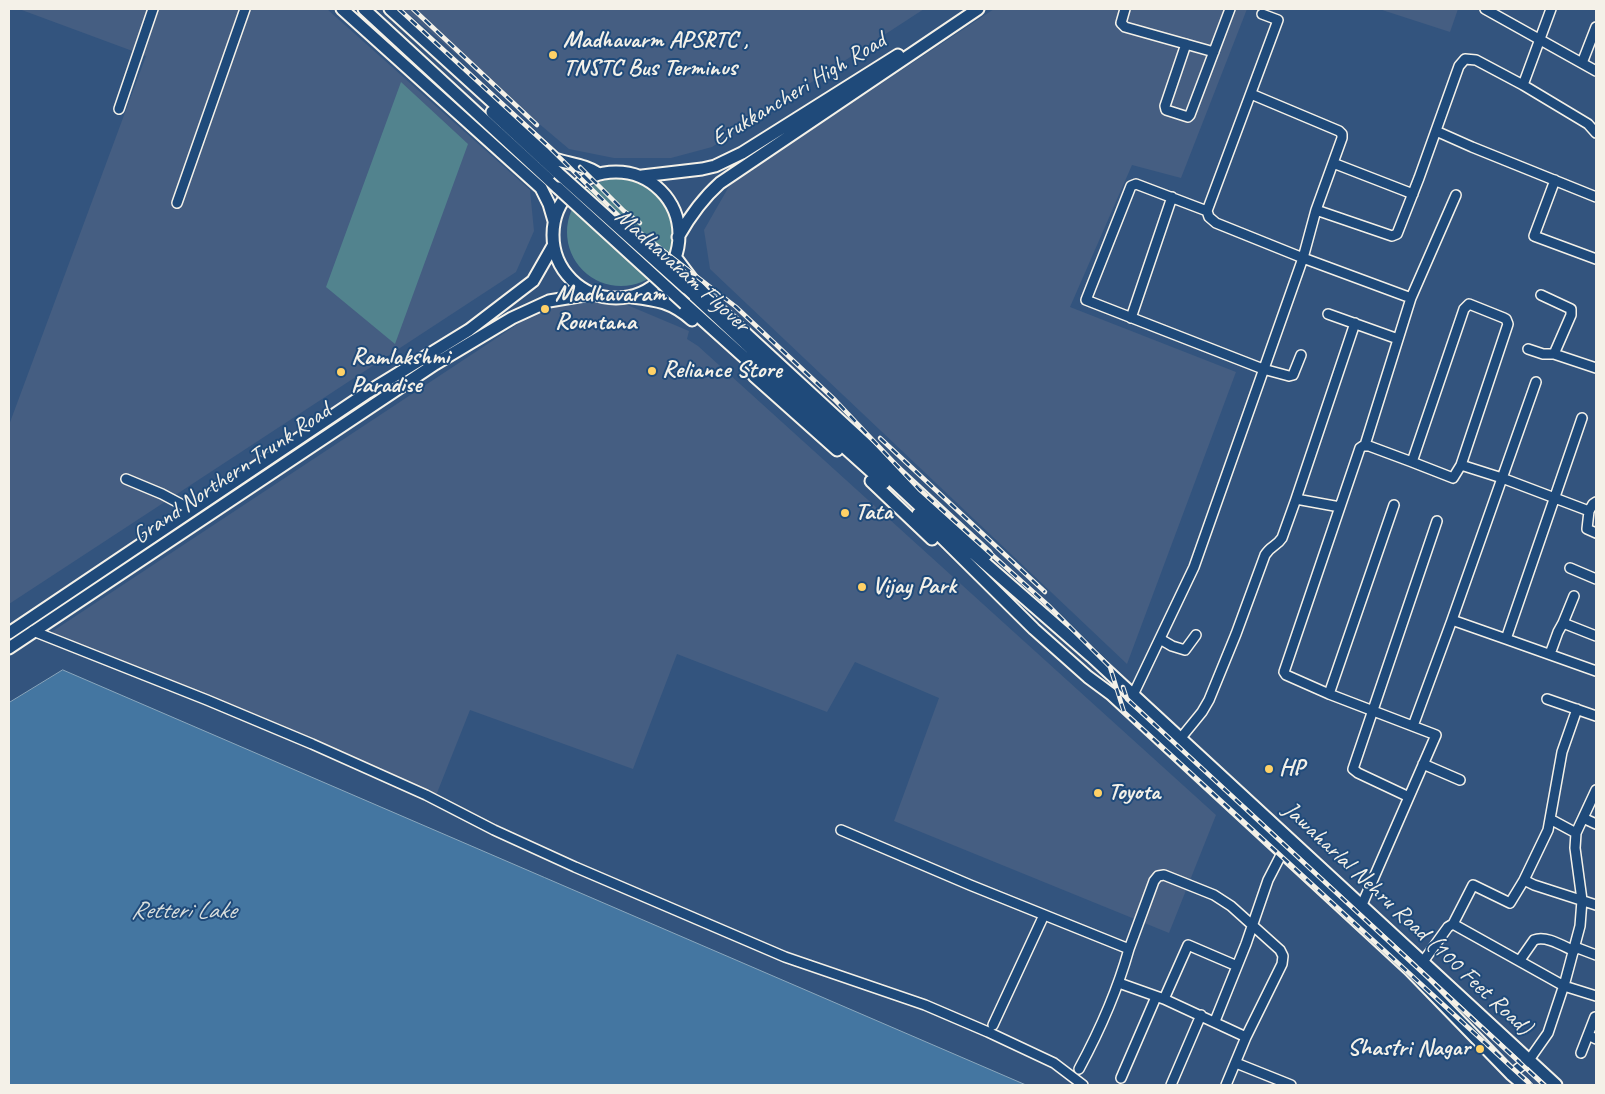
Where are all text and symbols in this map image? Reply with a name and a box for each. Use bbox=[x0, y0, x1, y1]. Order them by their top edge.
place label: Madhavarm APSRTC , TNSTC Bus Terminus bbox=[563, 27, 748, 83]
street label: Erukkancheri High Road bbox=[707, 27, 891, 153]
marker: Madhavarm APSRTC , TNSTC Bus Terminus bbox=[547, 49, 559, 61]
street label: Madhavaram Flyover bbox=[609, 203, 755, 339]
place label: Madhavaram Rountana bbox=[555, 281, 666, 337]
marker: Madhavaram Rountana bbox=[539, 303, 551, 315]
place label: Ramlakshmi Paradise bbox=[351, 344, 449, 400]
place label: Reliance Store bbox=[662, 357, 782, 385]
marker: Reliance Store bbox=[646, 365, 658, 377]
marker: Ramlakshmi Paradise bbox=[335, 366, 347, 378]
street label: Grand Northern Trunk Road bbox=[128, 397, 336, 551]
place label: Tata bbox=[855, 499, 892, 527]
marker: Tata bbox=[839, 507, 851, 519]
place label: Vijay Park bbox=[872, 573, 956, 601]
marker: Vijay Park bbox=[856, 581, 868, 593]
place label: HP bbox=[1279, 755, 1304, 783]
marker: HP bbox=[1263, 763, 1275, 775]
place label: Toyota bbox=[1108, 779, 1160, 807]
marker: Toyota bbox=[1092, 787, 1104, 799]
street label: Jawaharlal Nehru Road (100 Feet Road) bbox=[1276, 796, 1538, 1042]
water label: Retteri Lake bbox=[131, 896, 235, 926]
place label: Shastri Nagar bbox=[1347, 1035, 1470, 1063]
marker: Shastri Nagar bbox=[1474, 1043, 1486, 1055]

